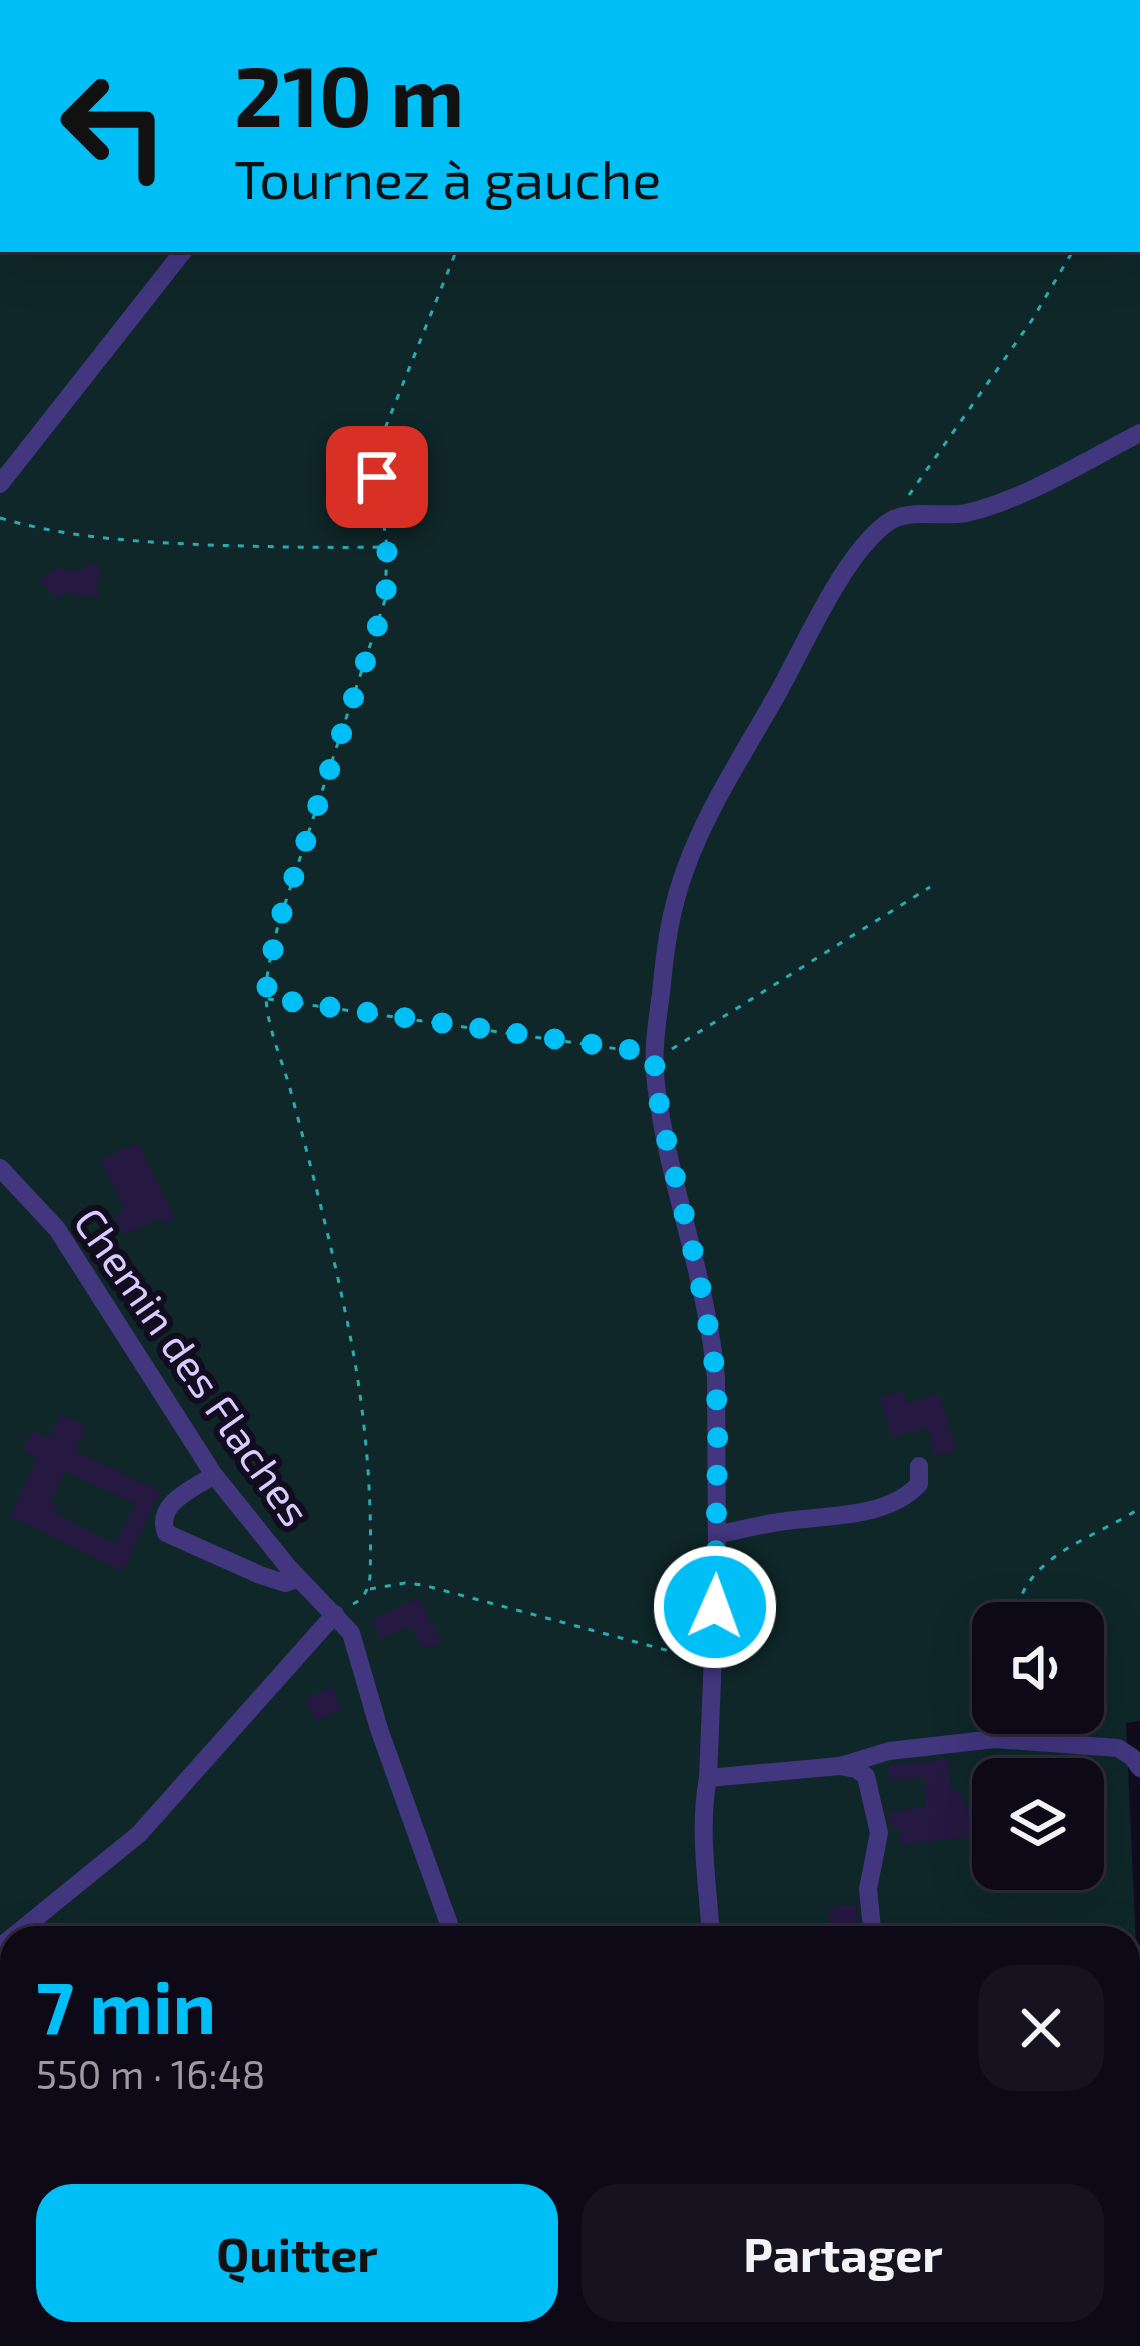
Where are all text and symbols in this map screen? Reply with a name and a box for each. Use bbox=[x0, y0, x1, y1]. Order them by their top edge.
text: 210 m bbox=[234, 43, 464, 144]
icon: left bbox=[36, 48, 192, 204]
text: Tournez à gauche bbox=[234, 145, 661, 210]
pin bbox=[326, 426, 428, 528]
icon: arrive bbox=[344, 444, 410, 510]
street label: Chemin des Flaches bbox=[65, 1197, 322, 1534]
position arrow bbox=[652, 1544, 778, 1670]
map controls bbox=[972, 1602, 1104, 1890]
button: sound bbox=[972, 1602, 1104, 1734]
button: layers bbox=[972, 1758, 1104, 1890]
text: 7 min bbox=[36, 1962, 216, 2048]
button: close bbox=[978, 1965, 1104, 2091]
text: 550 m · 16:48 bbox=[36, 2050, 265, 2097]
button: Quitter bbox=[36, 2184, 558, 2322]
button: Partager bbox=[582, 2184, 1104, 2322]

